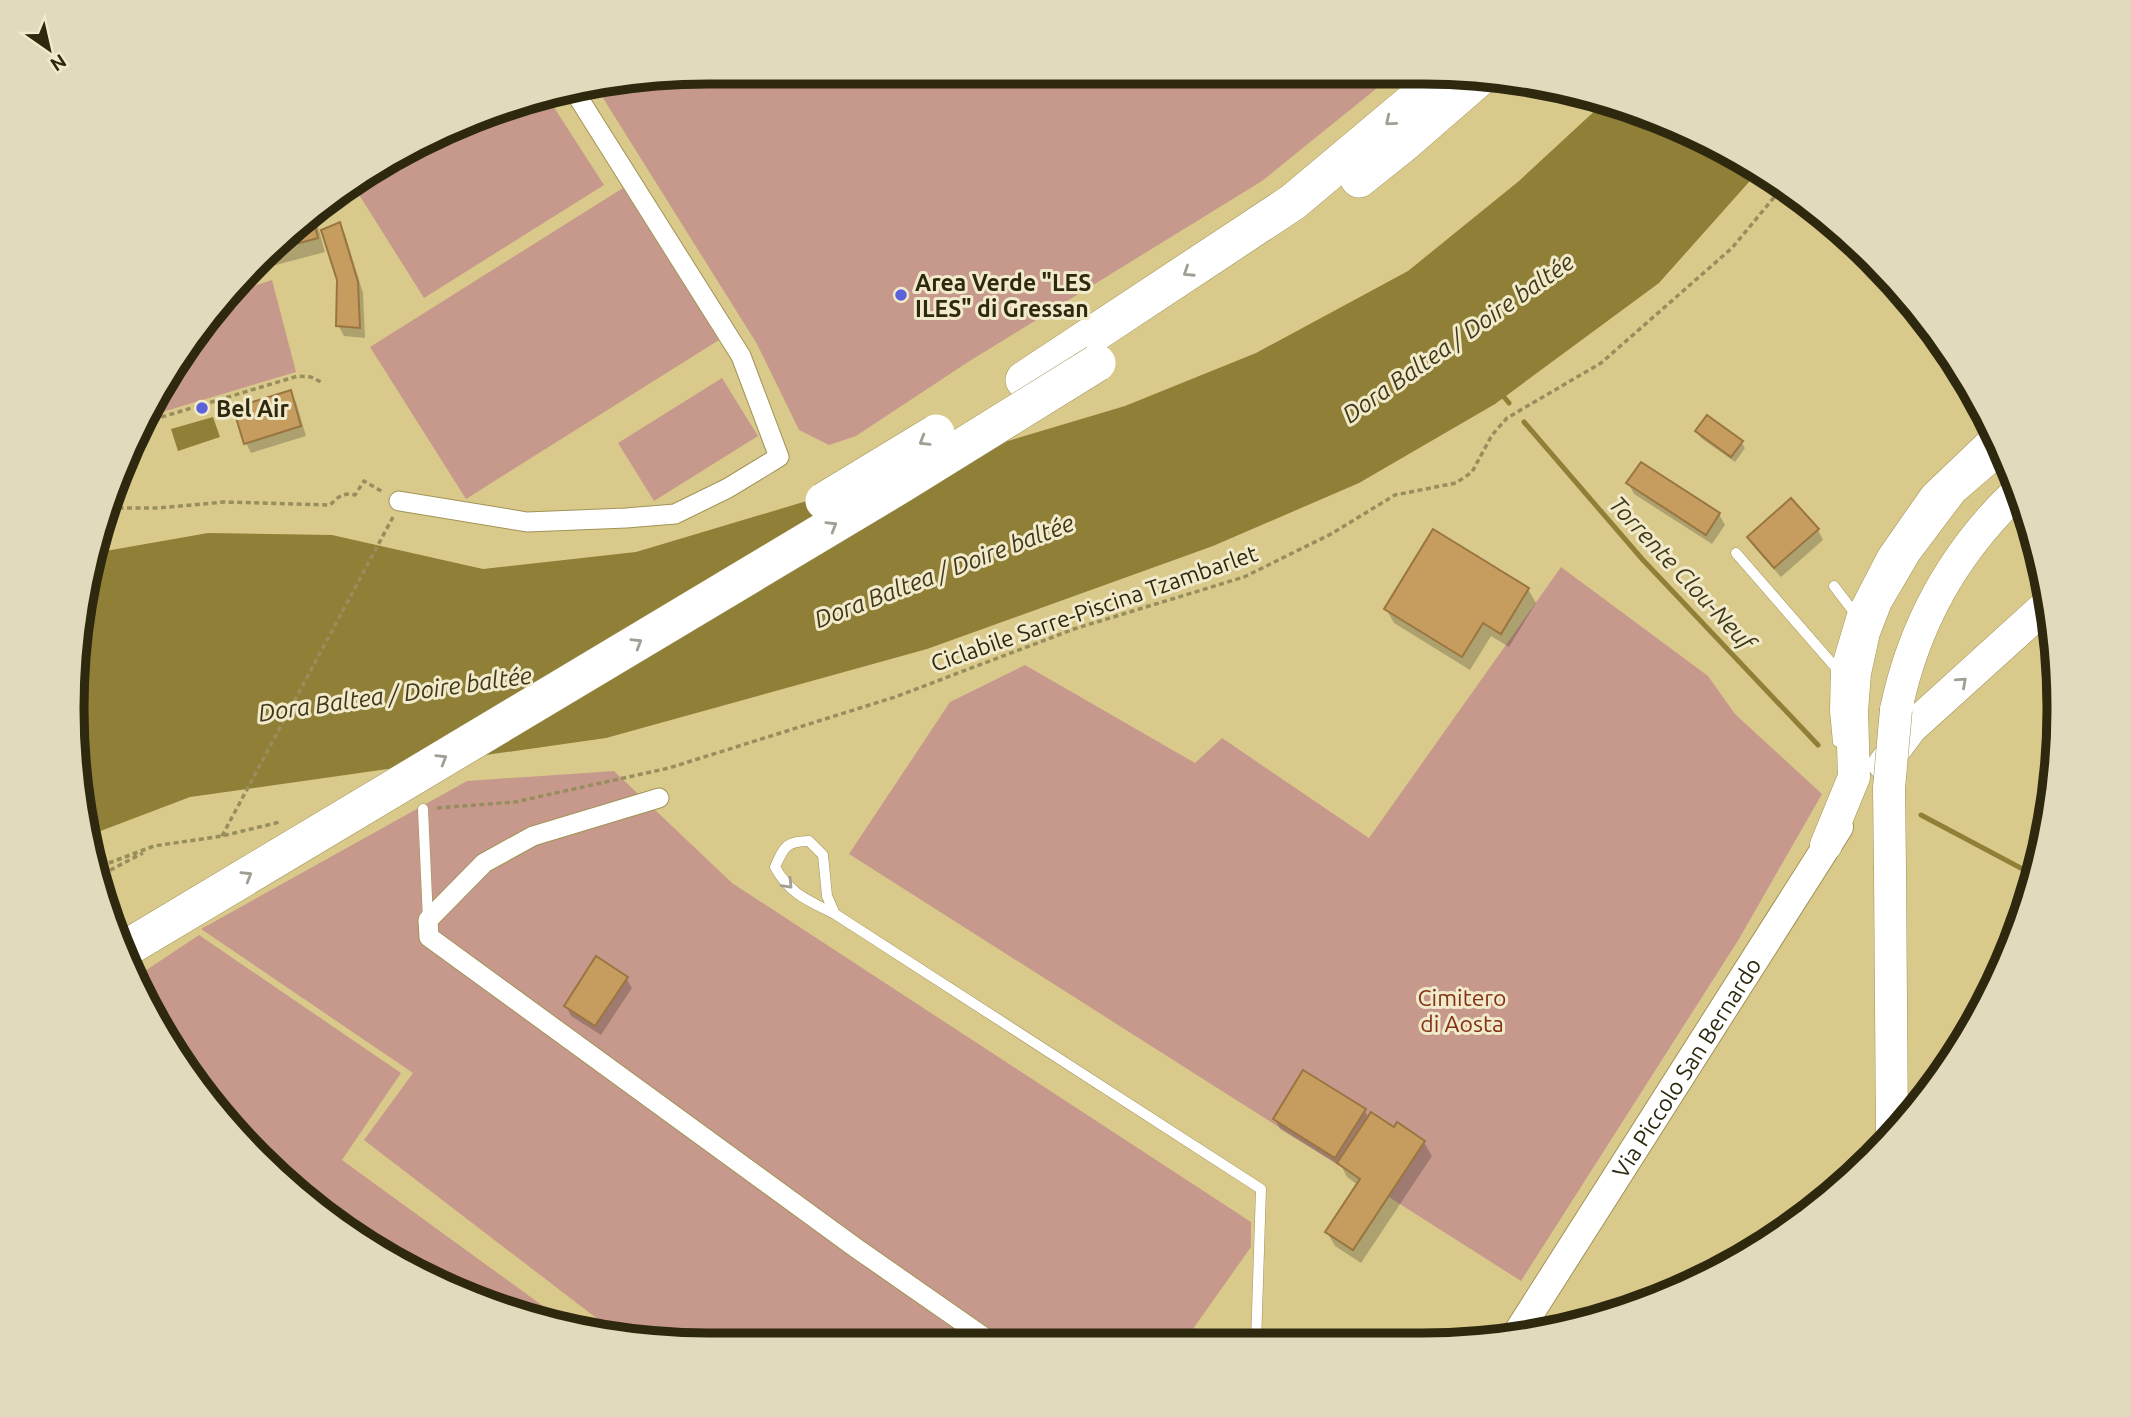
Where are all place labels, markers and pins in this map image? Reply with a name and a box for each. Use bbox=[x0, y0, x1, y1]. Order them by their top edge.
place label: Area Verde "LES ILES" di Gressan bbox=[915, 270, 1091, 321]
marker: Area Verde "LES ILES" di Gressan bbox=[893, 287, 909, 303]
place label: Bel Air bbox=[216, 396, 289, 421]
marker: Bel Air bbox=[194, 400, 210, 416]

